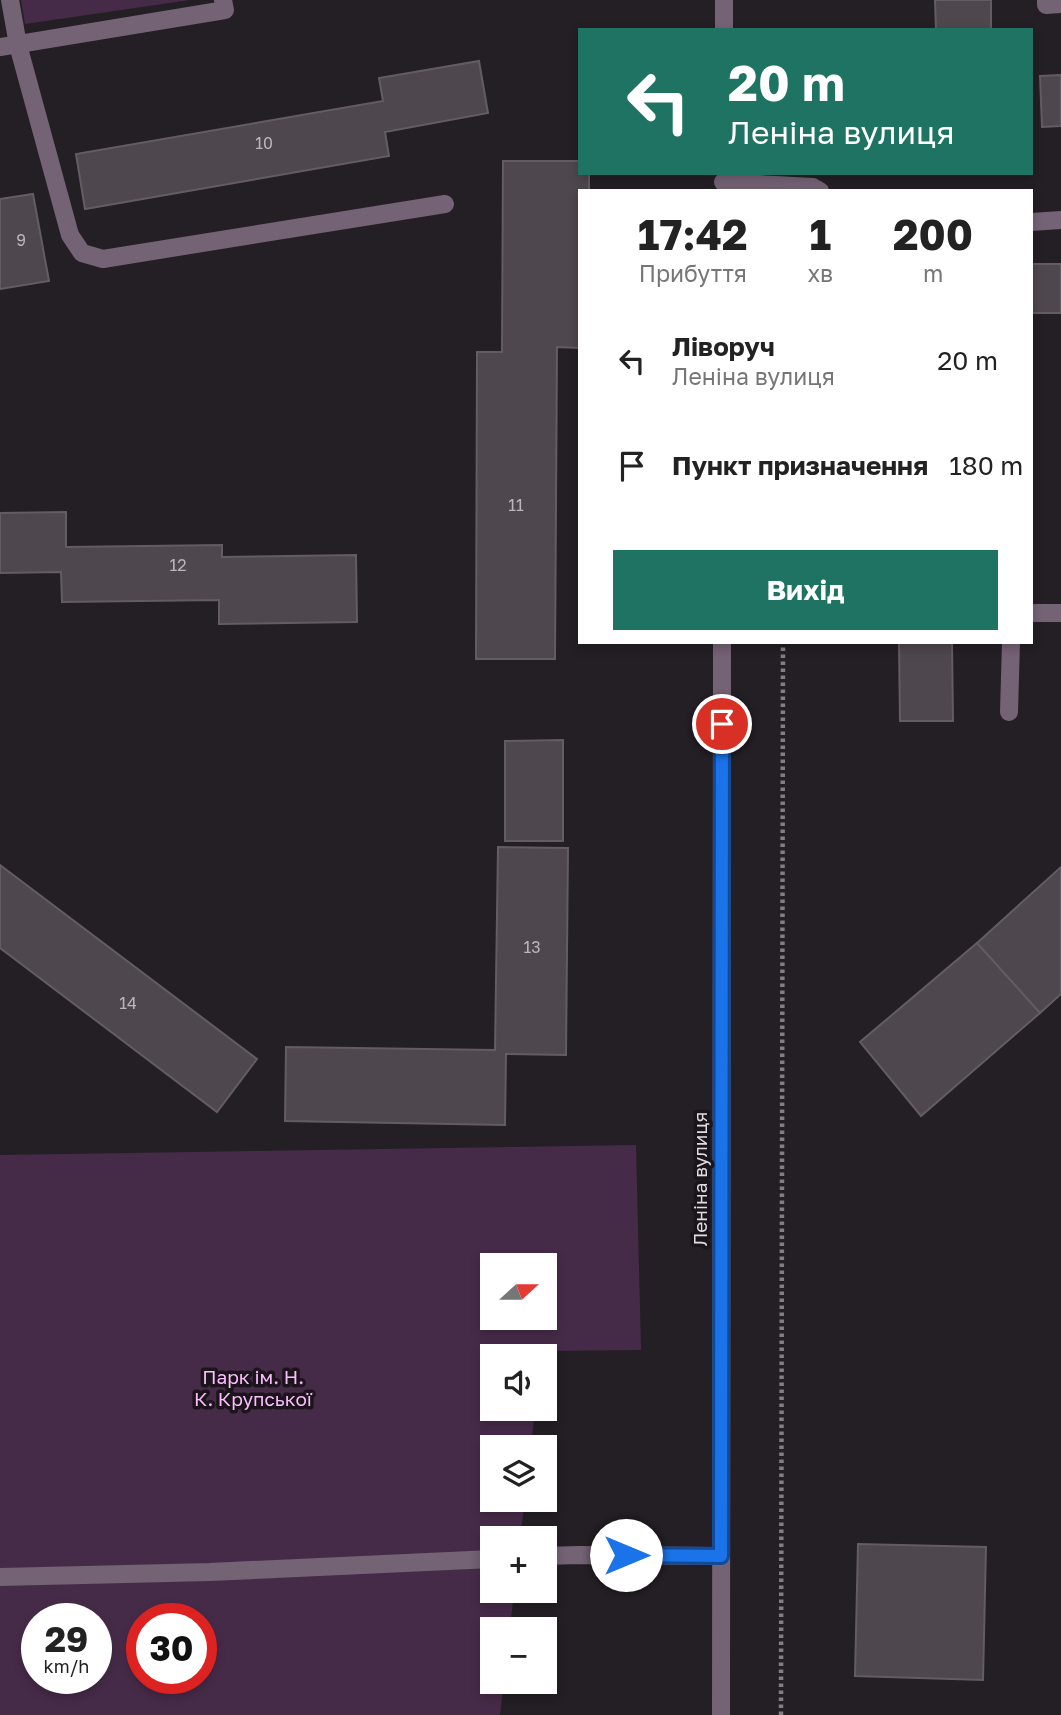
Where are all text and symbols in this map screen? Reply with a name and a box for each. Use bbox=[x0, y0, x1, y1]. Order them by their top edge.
text: 20 m bbox=[728, 53, 845, 112]
icon: left bbox=[613, 56, 704, 147]
text: Леніна вулиця bbox=[728, 113, 955, 151]
house number: 10 bbox=[255, 133, 273, 153]
text: 17:42 bbox=[638, 209, 748, 259]
text: 1 bbox=[809, 209, 831, 259]
text: 200 bbox=[893, 209, 973, 259]
house number: 9 bbox=[16, 230, 26, 250]
text: Прибуття bbox=[639, 259, 747, 287]
text: хв bbox=[807, 259, 833, 287]
text: m bbox=[923, 259, 943, 287]
text: Ліворуч bbox=[672, 331, 775, 362]
icon: left bbox=[613, 342, 651, 380]
text: 20 m bbox=[937, 345, 998, 376]
text: Леніна вулиця bbox=[672, 362, 835, 390]
icon: arrive bbox=[613, 447, 651, 485]
text: Пункт призначення bbox=[672, 450, 928, 481]
text: 180 m bbox=[949, 450, 1023, 481]
house number: 11 bbox=[508, 495, 524, 515]
button: Вихід bbox=[613, 550, 998, 630]
house number: 12 bbox=[169, 555, 187, 575]
pin bbox=[692, 694, 752, 754]
icon: arrive bbox=[703, 705, 741, 743]
house number: 13 bbox=[523, 937, 541, 957]
house number: 14 bbox=[119, 993, 137, 1013]
street label: Леніна вулиця bbox=[688, 1112, 711, 1246]
north arrow bbox=[480, 1253, 556, 1330]
map controls bbox=[480, 1253, 557, 1694]
button: sound bbox=[480, 1344, 557, 1421]
park label: Парк ім. Н. К. Крупської bbox=[194, 1365, 313, 1410]
button: layers bbox=[480, 1435, 557, 1512]
position arrow bbox=[589, 1518, 663, 1592]
button: + bbox=[480, 1526, 557, 1603]
speed limit sign: 30 bbox=[126, 1603, 217, 1694]
button: − bbox=[480, 1617, 557, 1694]
text: 29 bbox=[45, 1618, 88, 1660]
text: km/h bbox=[44, 1655, 89, 1677]

